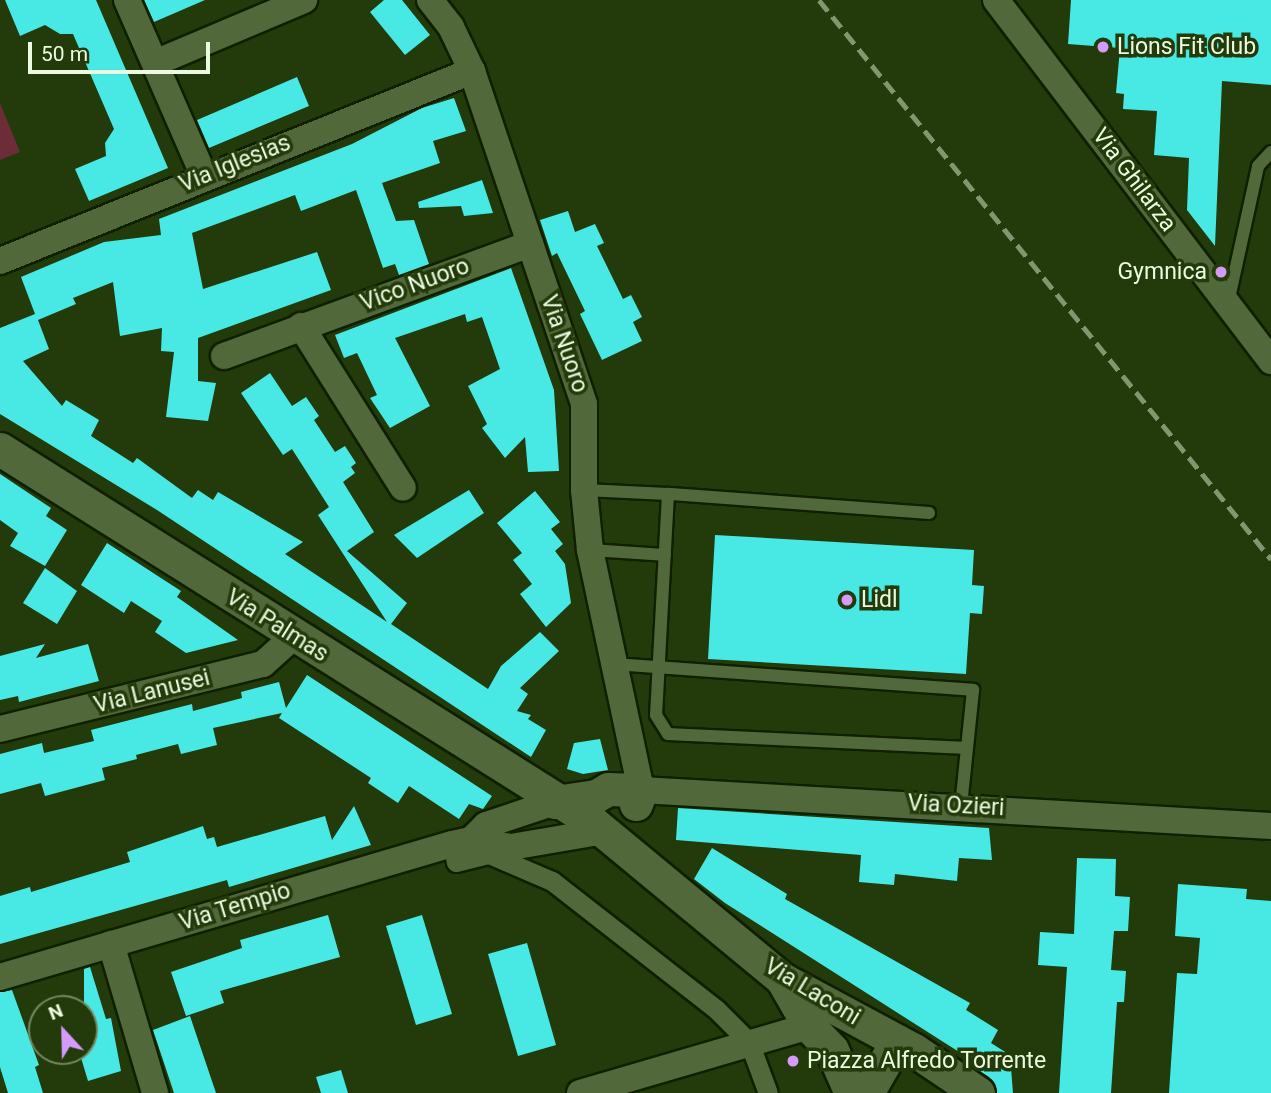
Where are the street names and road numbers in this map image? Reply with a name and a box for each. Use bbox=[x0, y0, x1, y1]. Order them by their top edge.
street label: Via Ghilarza bbox=[1086, 123, 1182, 237]
street label: Via Iglesias bbox=[175, 129, 295, 199]
street label: Vico Nuoro bbox=[357, 253, 473, 317]
street label: Via Nuoro bbox=[534, 292, 594, 396]
street label: Via Palmas bbox=[221, 584, 333, 668]
street label: Via Lanusei bbox=[91, 664, 213, 720]
street label: Via Ozieri bbox=[907, 790, 1005, 822]
street label: Via Tempio bbox=[176, 877, 294, 937]
street label: Via Laconi bbox=[759, 953, 865, 1031]

